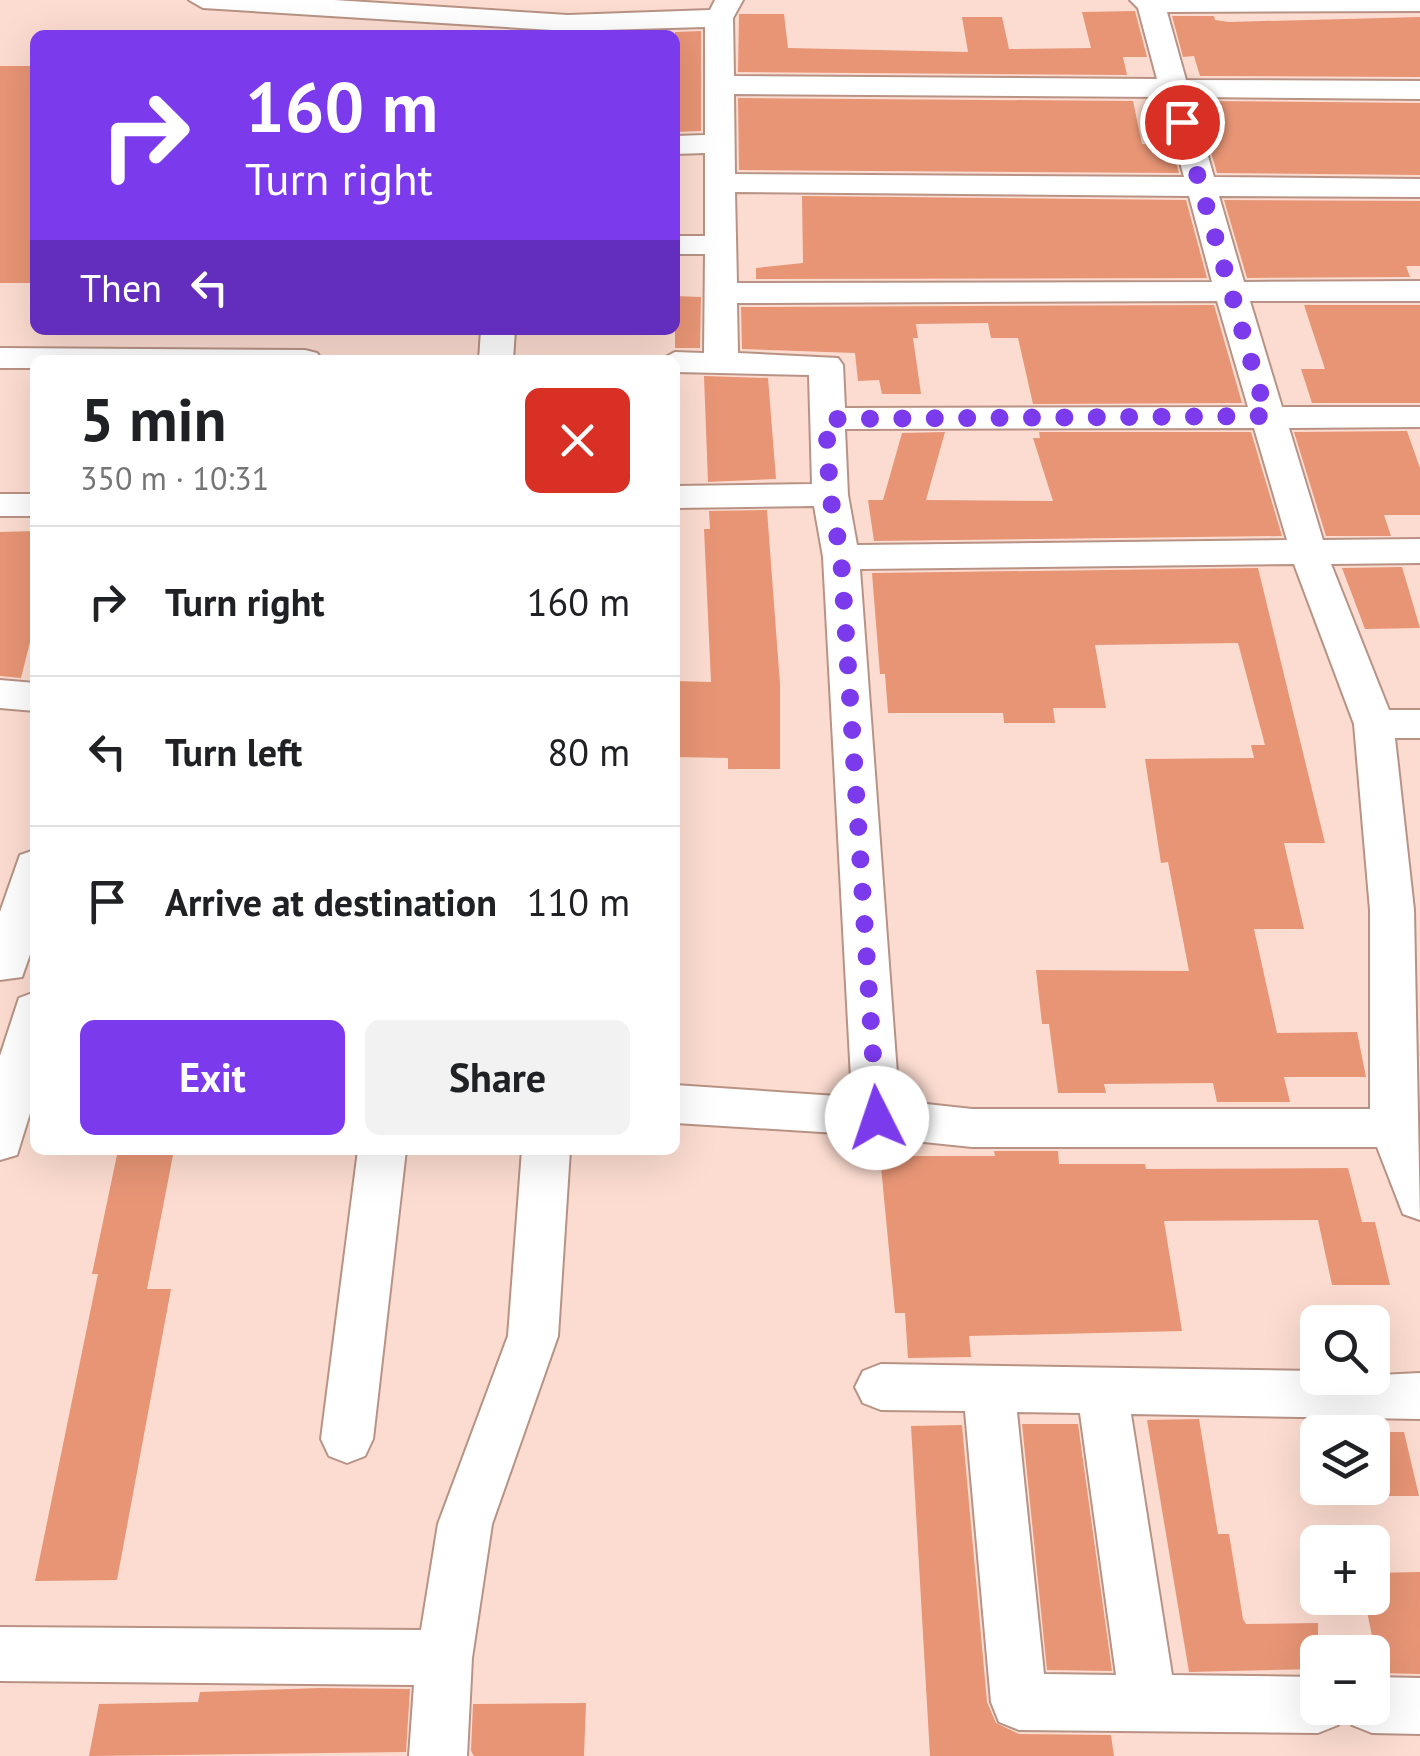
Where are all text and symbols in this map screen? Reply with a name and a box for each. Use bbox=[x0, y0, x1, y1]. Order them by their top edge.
text: 160 m bbox=[245, 61, 438, 151]
icon: right bbox=[80, 70, 210, 200]
pin bbox=[1140, 80, 1225, 165]
icon: arrive bbox=[1155, 95, 1210, 150]
text: Turn right bbox=[245, 149, 433, 207]
icon: left bbox=[182, 260, 237, 315]
text: Then bbox=[80, 263, 162, 312]
text: 5 min bbox=[80, 380, 226, 458]
button: close bbox=[525, 388, 630, 493]
text: 350 m · 10:31 bbox=[80, 457, 269, 499]
icon: right bbox=[80, 574, 135, 629]
text: Turn right bbox=[165, 577, 325, 626]
text: 160 m bbox=[527, 577, 630, 626]
icon: left bbox=[80, 724, 135, 779]
text: Turn left bbox=[165, 727, 302, 776]
text: 80 m bbox=[548, 727, 630, 776]
icon: arrive bbox=[80, 874, 135, 929]
text: Arrive at destination bbox=[165, 877, 497, 926]
text: 110 m bbox=[527, 877, 630, 926]
button: Exit bbox=[80, 1020, 345, 1135]
button: Share bbox=[365, 1020, 630, 1135]
position arrow bbox=[825, 1066, 929, 1170]
map controls bbox=[1300, 1305, 1390, 1725]
button: search bbox=[1300, 1305, 1390, 1395]
button: layers bbox=[1300, 1415, 1390, 1505]
button: + bbox=[1300, 1525, 1390, 1615]
button: − bbox=[1300, 1635, 1390, 1725]

